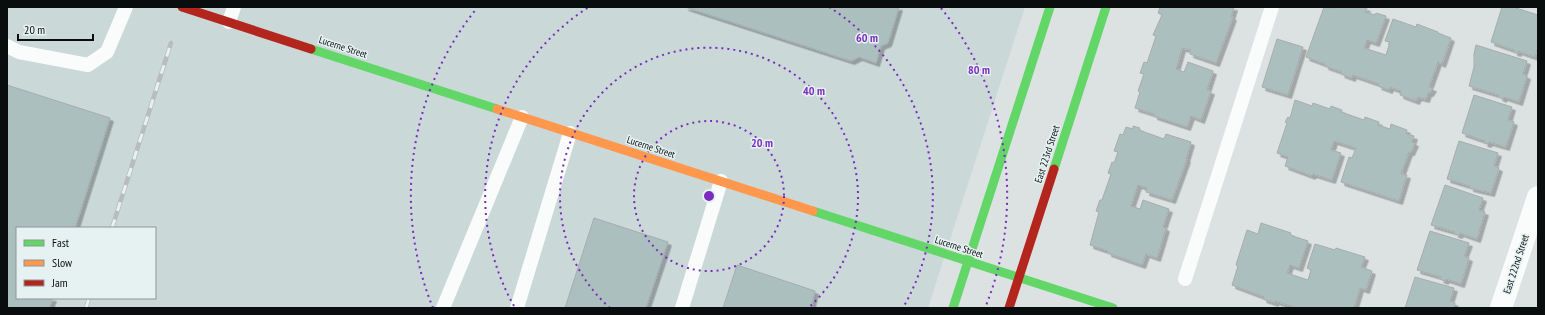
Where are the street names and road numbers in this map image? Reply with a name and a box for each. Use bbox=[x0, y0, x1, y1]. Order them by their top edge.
street label: Lucerne Street bbox=[317, 33, 369, 61]
street label: East 223rd Street bbox=[1032, 123, 1063, 185]
street label: Lucerne Street bbox=[625, 133, 677, 161]
street label: East 222nd Street bbox=[1500, 232, 1532, 295]
street label: Lucerne Street bbox=[933, 233, 985, 261]

